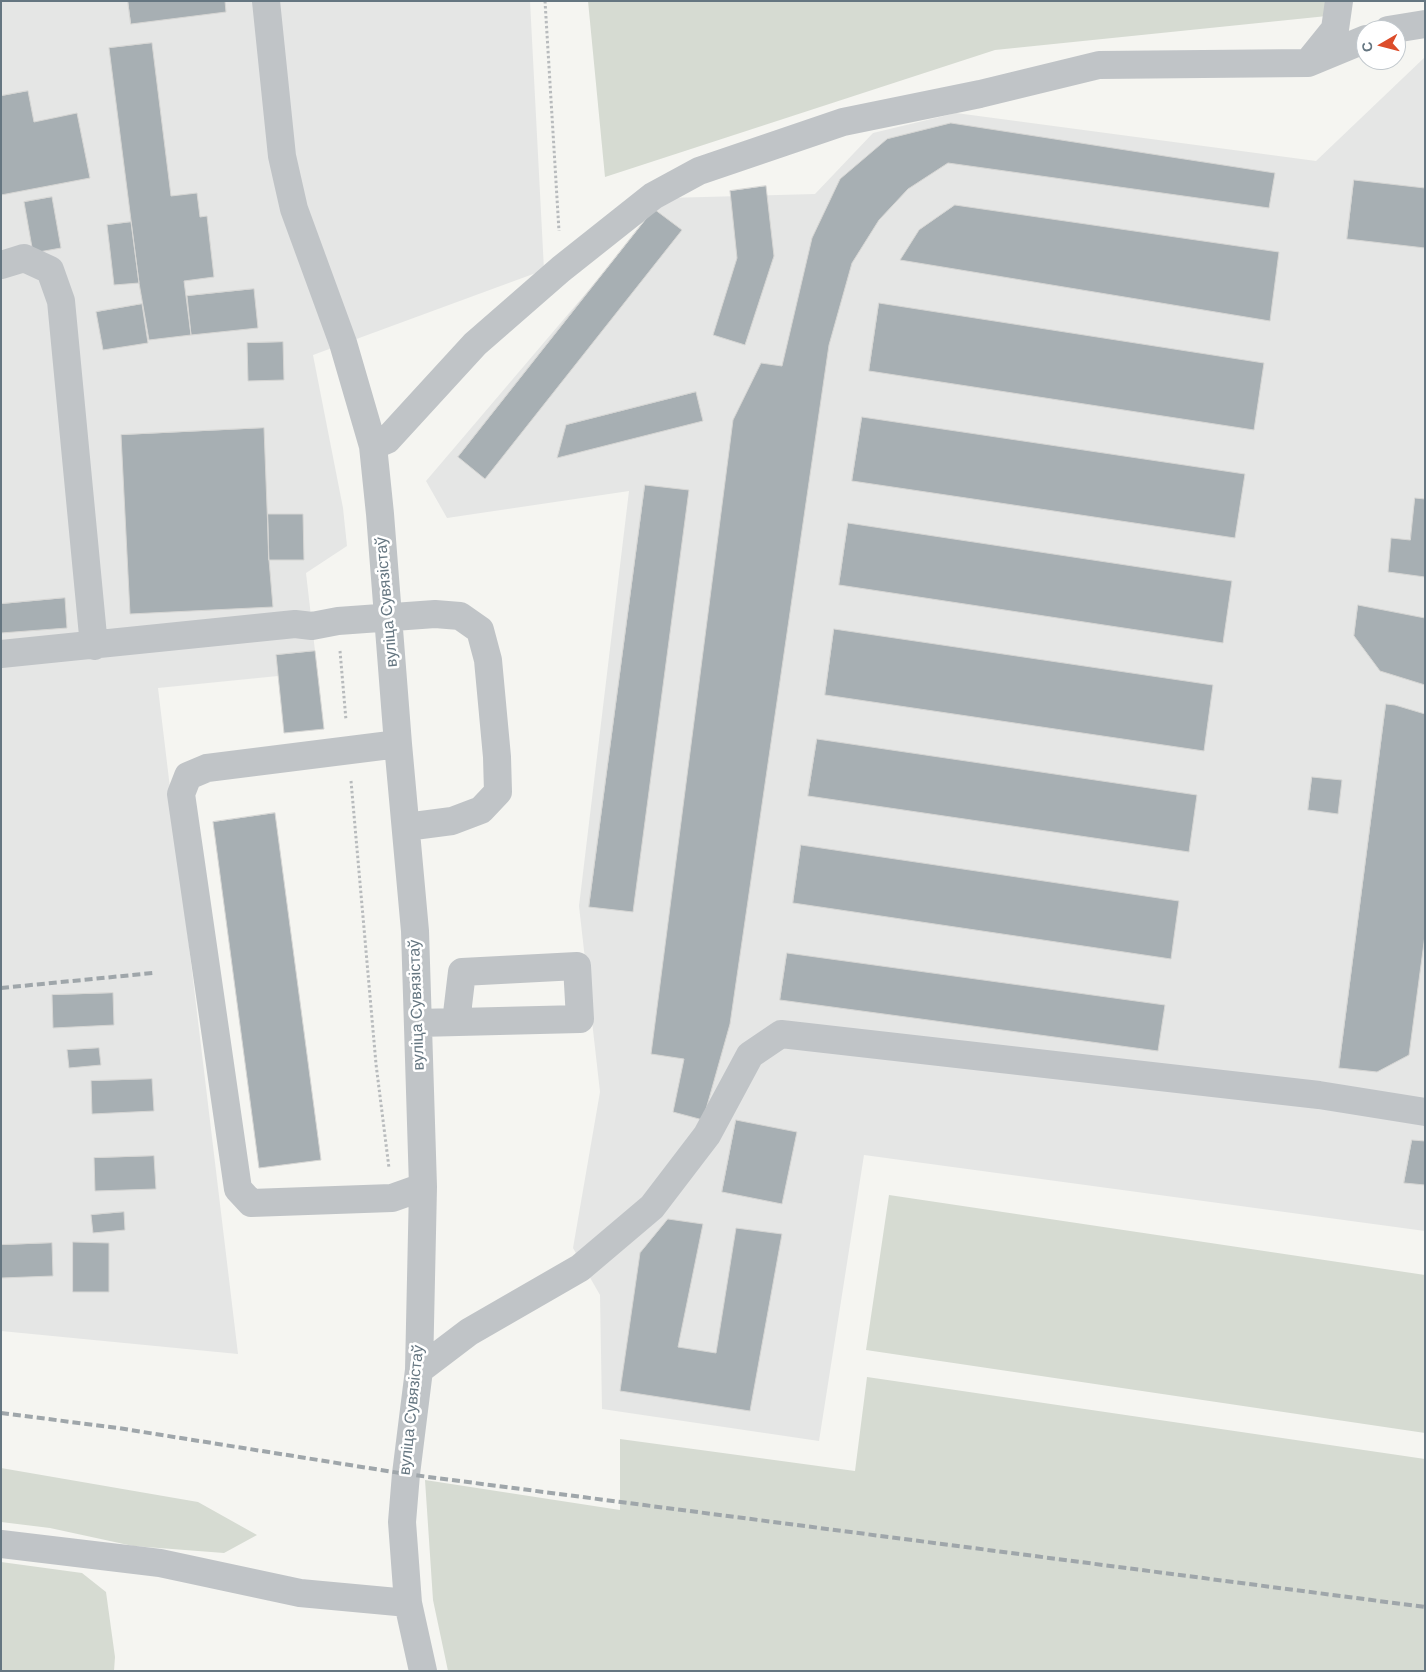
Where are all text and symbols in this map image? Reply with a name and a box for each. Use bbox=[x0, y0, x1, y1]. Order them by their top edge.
north arrow bbox=[1356, 20, 1406, 70]
text: С bbox=[1359, 41, 1376, 53]
street label: вуліца Сувязістаў bbox=[372, 536, 402, 668]
street label: вуліца Сувязістаў bbox=[405, 939, 429, 1071]
street label: вуліца Сувязістаў bbox=[396, 1344, 428, 1476]

